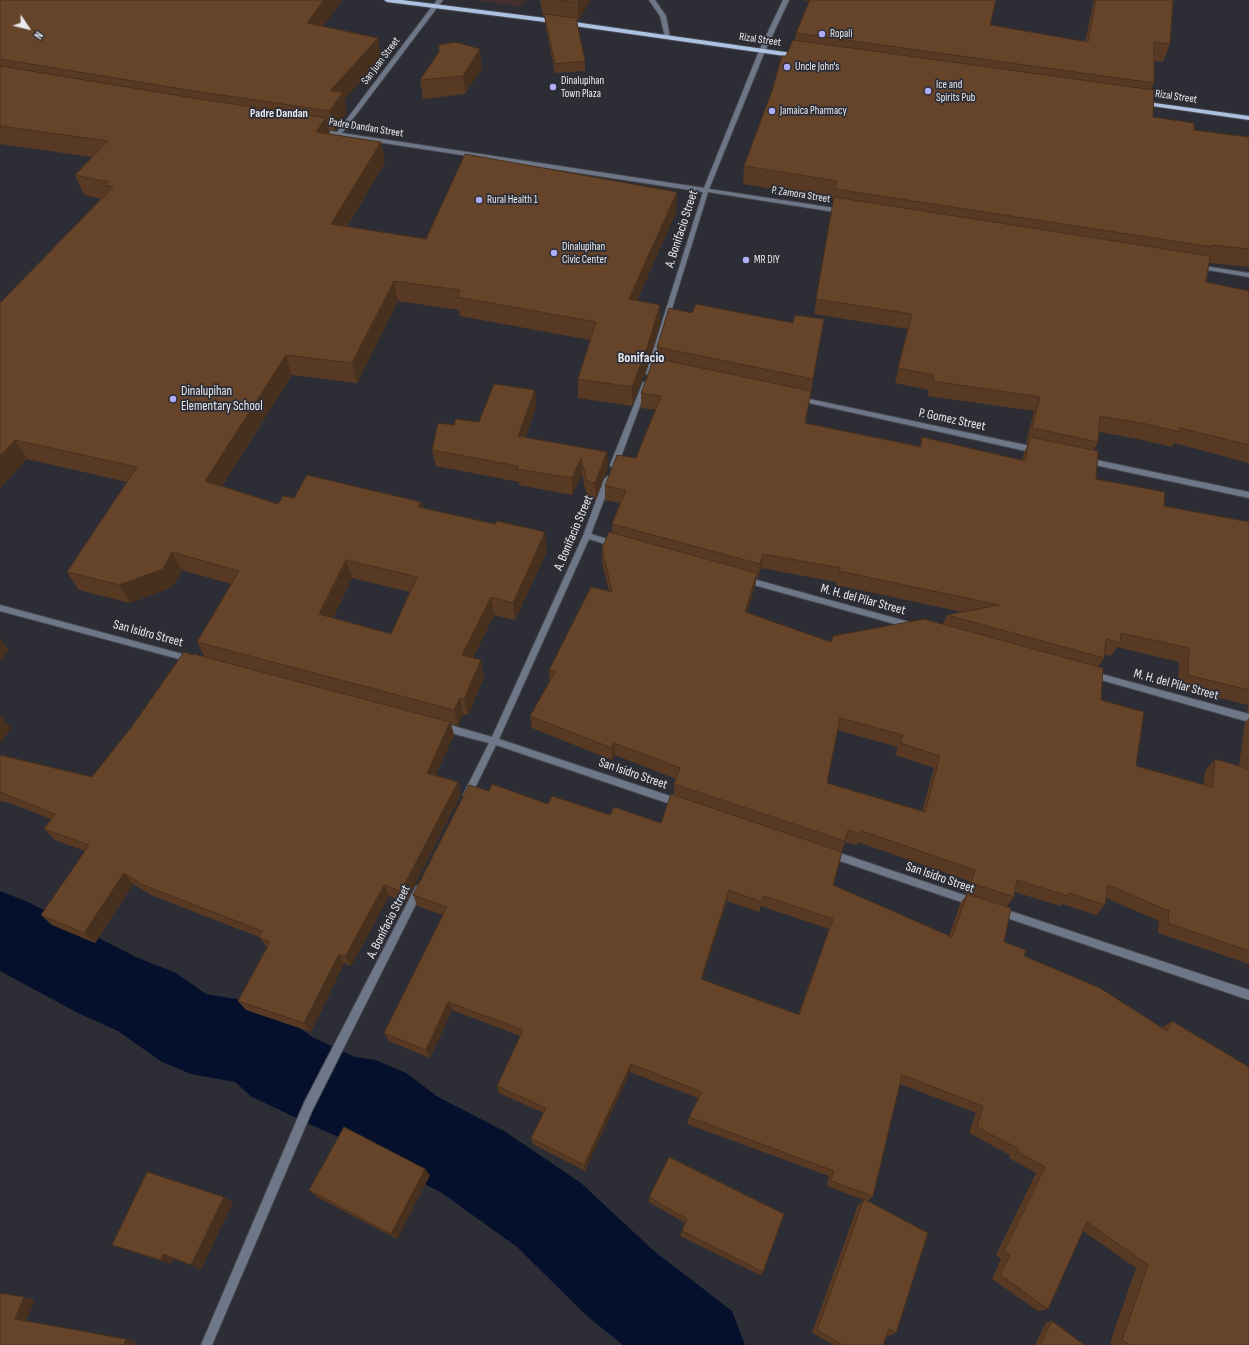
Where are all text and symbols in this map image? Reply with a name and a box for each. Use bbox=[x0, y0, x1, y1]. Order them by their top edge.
north arrow bbox=[8, 8, 48, 48]
place label: Ropali bbox=[830, 27, 853, 41]
text: N bbox=[31, 29, 45, 41]
marker: Ropali bbox=[817, 29, 827, 39]
street label: Rizal Street bbox=[738, 31, 782, 49]
street label: San Juan Street bbox=[359, 35, 403, 87]
place label: Uncle John's bbox=[795, 60, 839, 74]
marker: Uncle John's bbox=[782, 62, 792, 72]
place label: Dinalupihan Town Plaza bbox=[561, 74, 604, 100]
place label: Ice and Spirits Pub bbox=[936, 78, 975, 104]
marker: Dinalupihan Town Plaza bbox=[548, 82, 558, 92]
marker: Ice and Spirits Pub bbox=[923, 86, 933, 96]
street label: Rizal Street bbox=[1154, 88, 1198, 106]
place label: Jamaica Pharmacy bbox=[780, 104, 847, 118]
marker: Jamaica Pharmacy bbox=[767, 106, 777, 116]
district label: Padre Dandan bbox=[250, 107, 308, 121]
street label: Padre Dandan Street bbox=[328, 116, 404, 140]
street label: P. Zamora Street bbox=[771, 184, 831, 206]
street label: A. Bonifacio Street bbox=[662, 188, 702, 270]
place label: Rural Health 1 bbox=[487, 193, 538, 207]
marker: Rural Health 1 bbox=[474, 195, 484, 205]
place label: Dinalupihan Civic Center bbox=[562, 240, 607, 266]
marker: Dinalupihan Civic Center bbox=[549, 248, 559, 258]
place label: MR DIY bbox=[754, 253, 780, 267]
marker: MR DIY bbox=[741, 255, 751, 265]
district label: Bonifacio bbox=[618, 350, 664, 366]
place label: Dinalupihan Elementary School bbox=[181, 384, 263, 415]
marker: Dinalupihan Elementary School bbox=[168, 394, 178, 404]
street label: P. Gomez Street bbox=[917, 405, 987, 435]
street label: A. Bonifacio Street bbox=[551, 493, 597, 573]
street label: M. H. del Pilar Street bbox=[819, 581, 907, 619]
street label: San Isidro Street bbox=[111, 617, 185, 651]
street label: M. H. del Pilar Street bbox=[1132, 666, 1220, 704]
street label: San Isidro Street bbox=[597, 755, 669, 793]
street label: San Isidro Street bbox=[904, 859, 976, 897]
street label: A. Bonifacio Street bbox=[364, 883, 414, 961]

